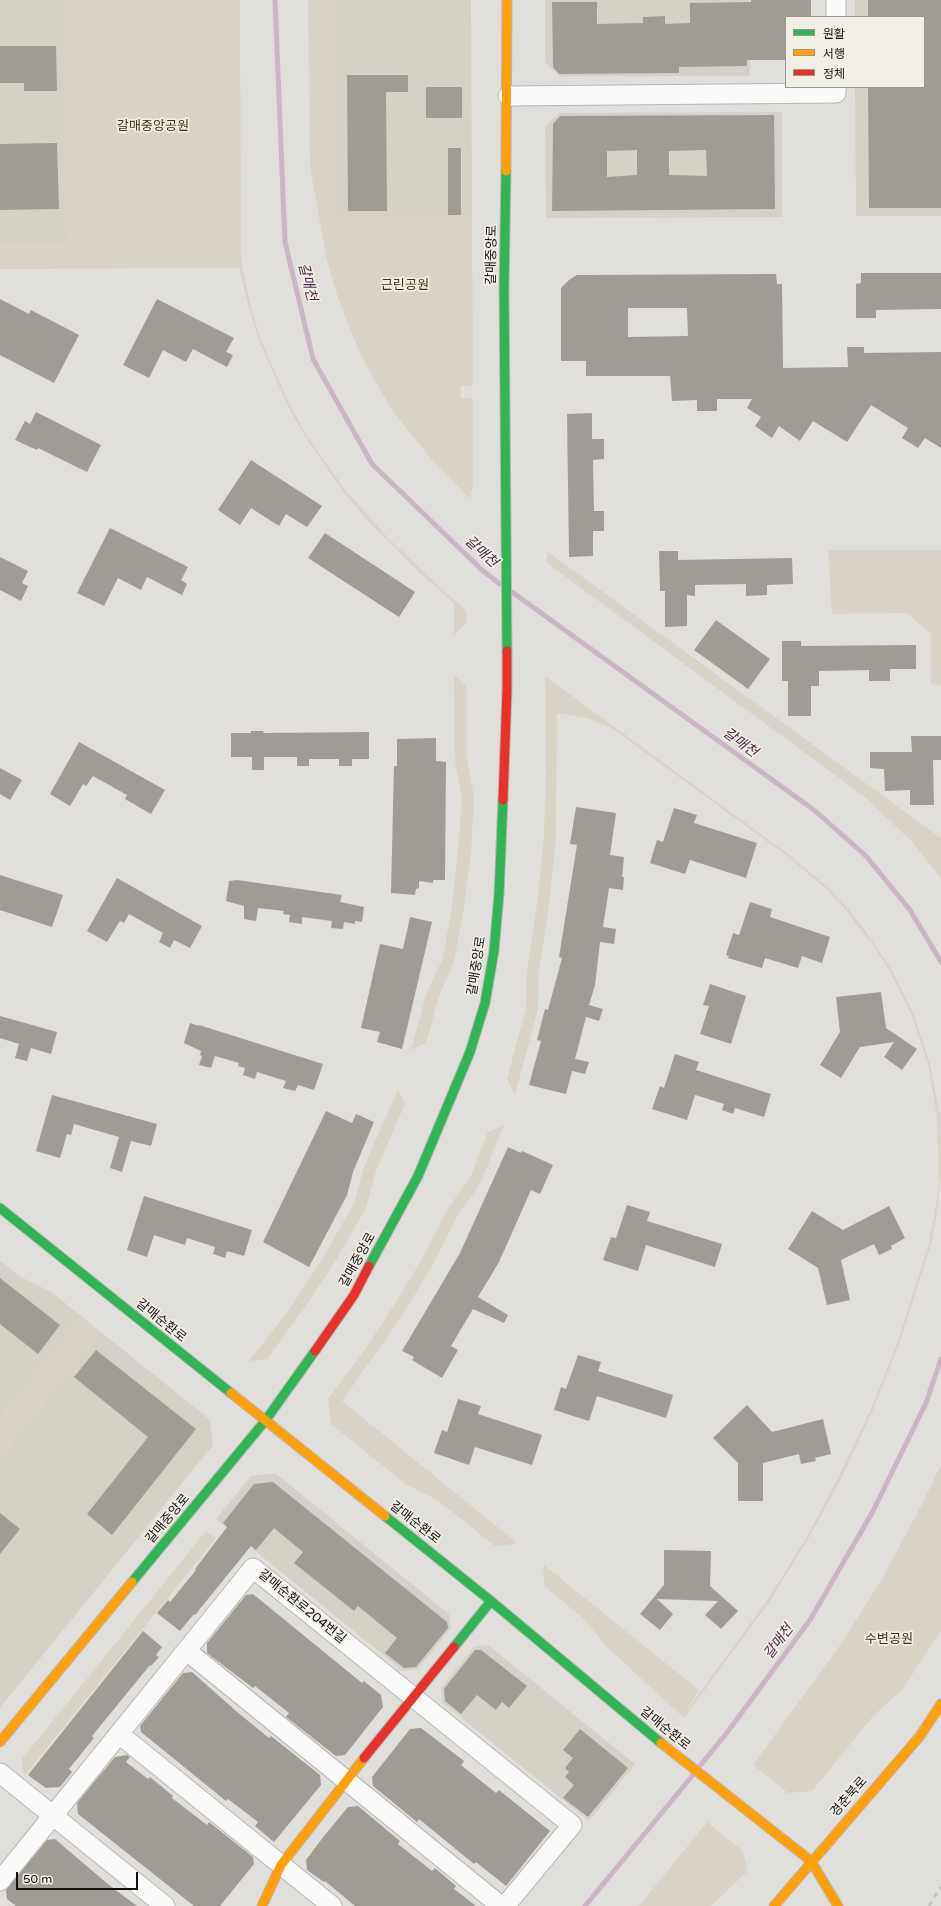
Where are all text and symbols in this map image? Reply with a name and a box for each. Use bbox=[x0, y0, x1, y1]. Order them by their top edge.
legend bbox=[785, 16, 925, 88]
text: 원활 bbox=[823, 27, 845, 41]
text: 서행 bbox=[823, 47, 845, 61]
text: 정체 bbox=[823, 67, 845, 81]
park label: 갈매중앙공원 bbox=[117, 119, 189, 135]
street label: 갈매중앙로 bbox=[484, 225, 500, 285]
water label: 갈매천 bbox=[294, 261, 320, 303]
park label: 근린공원 bbox=[381, 278, 429, 294]
water label: 갈매천 bbox=[461, 533, 501, 571]
water label: 갈매천 bbox=[719, 725, 761, 761]
street label: 갈매중앙로 bbox=[465, 935, 489, 997]
street label: 갈매중앙로 bbox=[337, 1230, 379, 1290]
street label: 갈매순환로 bbox=[133, 1296, 189, 1346]
street label: 갈매중앙로 bbox=[143, 1491, 193, 1547]
street label: 갈매순환로 bbox=[387, 1498, 443, 1548]
street label: 갈매순환로204번길 bbox=[255, 1567, 349, 1647]
water label: 갈매천 bbox=[761, 1621, 797, 1663]
park label: 수변공원 bbox=[865, 1632, 913, 1648]
street label: 갈매순환로 bbox=[637, 1704, 693, 1754]
street label: 경춘북로 bbox=[827, 1774, 871, 1820]
scale bar bbox=[18, 1864, 140, 1890]
text: 50 m bbox=[23, 1872, 52, 1886]

